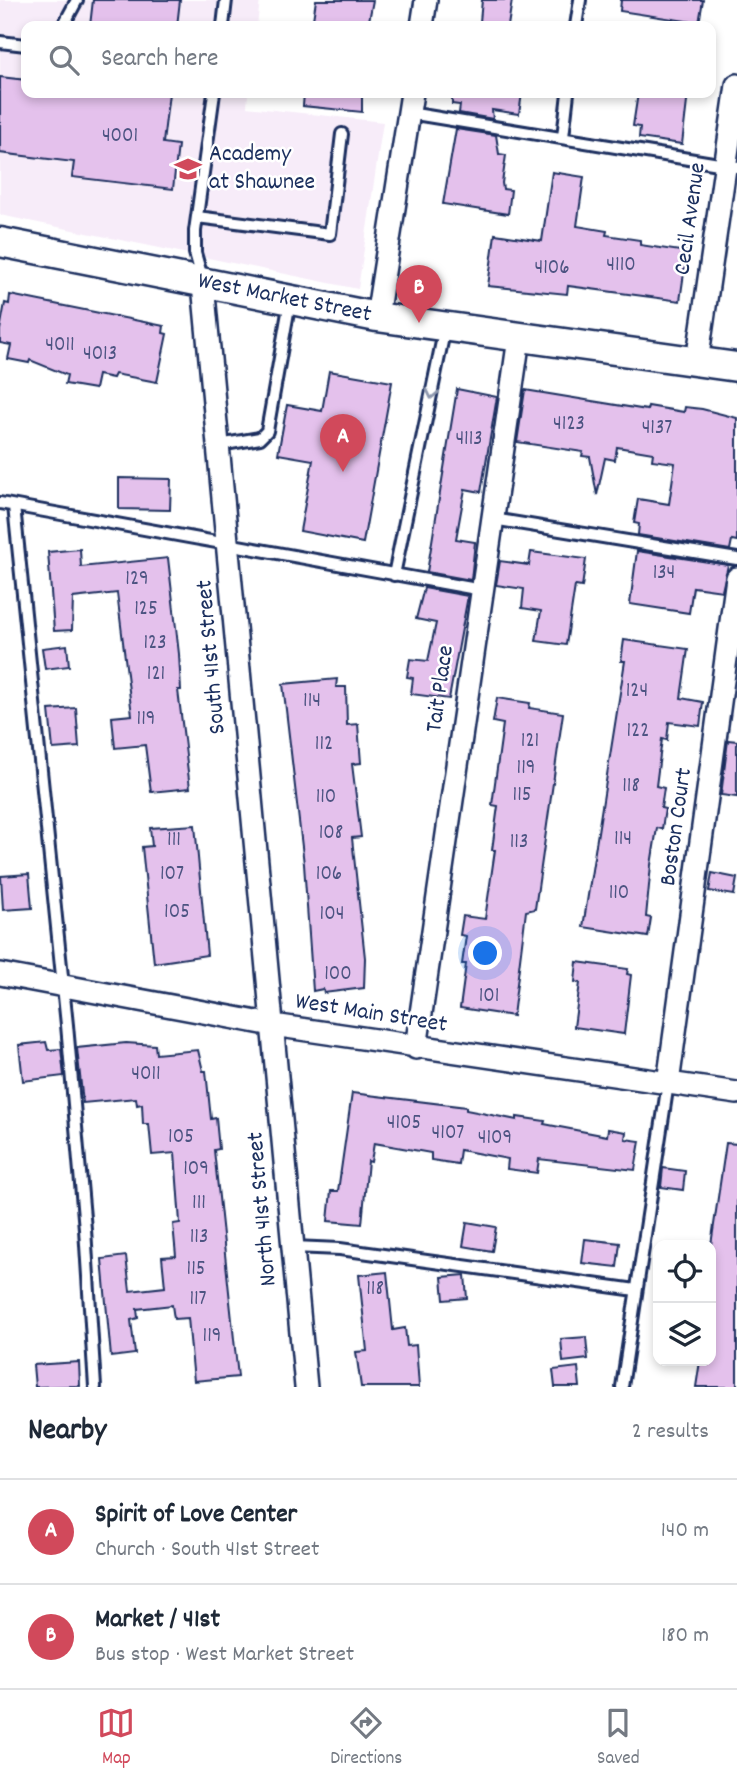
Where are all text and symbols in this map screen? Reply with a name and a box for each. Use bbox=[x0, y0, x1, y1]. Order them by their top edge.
search box bbox=[21, 21, 716, 98]
icon: search bbox=[45, 41, 83, 79]
text: Search here bbox=[101, 41, 219, 78]
house number: 4001 bbox=[102, 122, 138, 152]
place label: Academy at Shawnee bbox=[209, 138, 315, 200]
school or university icon: Academy at Shawnee bbox=[173, 154, 203, 184]
street label: Cecil Avenue bbox=[666, 161, 716, 277]
house number: 4110 bbox=[606, 251, 636, 281]
house number: 4106 bbox=[534, 254, 570, 284]
street label: West Market Street bbox=[195, 265, 374, 332]
pin: B bbox=[396, 265, 442, 323]
house number: 4011 bbox=[45, 331, 75, 361]
house number: 4013 bbox=[83, 340, 117, 370]
one-way arrow bbox=[425, 388, 440, 400]
house number: 4123 bbox=[553, 410, 585, 440]
pin: A bbox=[320, 414, 366, 472]
house number: 4137 bbox=[642, 414, 672, 444]
house number: 4113 bbox=[455, 425, 483, 455]
house number: 134 bbox=[653, 559, 675, 589]
house number: 129 bbox=[125, 565, 149, 595]
street label: South 41st Street bbox=[188, 578, 236, 736]
house number: 125 bbox=[134, 595, 158, 625]
house number: 123 bbox=[143, 629, 167, 659]
street label: Tait Place bbox=[418, 643, 464, 735]
house number: 121 bbox=[147, 660, 165, 690]
house number: 124 bbox=[626, 677, 648, 707]
house number: 114 bbox=[303, 687, 321, 717]
house number: 119 bbox=[137, 705, 155, 735]
house number: 122 bbox=[627, 717, 649, 747]
house number: 121 bbox=[521, 727, 539, 757]
house number: 112 bbox=[315, 730, 333, 760]
house number: 119 bbox=[517, 754, 535, 784]
street label: Boston Court bbox=[652, 766, 702, 888]
house number: 118 bbox=[622, 772, 640, 802]
house number: 115 bbox=[513, 781, 531, 811]
house number: 110 bbox=[316, 783, 336, 813]
house number: 108 bbox=[319, 819, 343, 849]
house number: 114 bbox=[614, 825, 632, 855]
house number: 111 bbox=[167, 826, 181, 856]
house number: 113 bbox=[510, 828, 528, 858]
house number: 107 bbox=[160, 860, 184, 890]
house number: 106 bbox=[316, 860, 342, 890]
house number: 110 bbox=[609, 879, 629, 909]
house number: 105 bbox=[164, 898, 190, 928]
house number: 104 bbox=[320, 900, 344, 930]
your location bbox=[468, 936, 502, 970]
house number: 100 bbox=[324, 960, 352, 990]
house number: 101 bbox=[479, 982, 499, 1012]
street label: West Main Street bbox=[293, 985, 450, 1043]
house number: 4011 bbox=[131, 1060, 161, 1090]
house number: 4105 bbox=[387, 1109, 421, 1139]
house number: 4107 bbox=[432, 1119, 464, 1149]
house number: 105 bbox=[168, 1123, 194, 1153]
house number: 4109 bbox=[478, 1124, 512, 1154]
street label: North 41st Street bbox=[239, 1130, 287, 1288]
house number: 109 bbox=[183, 1155, 209, 1185]
house number: 111 bbox=[192, 1189, 206, 1219]
house number: 113 bbox=[190, 1223, 208, 1253]
map controls bbox=[653, 1240, 716, 1366]
button: locate bbox=[653, 1240, 716, 1303]
house number: 115 bbox=[187, 1255, 205, 1285]
house number: 118 bbox=[366, 1275, 384, 1305]
house number: 117 bbox=[189, 1285, 207, 1315]
button: layers bbox=[653, 1303, 716, 1366]
house number: 119 bbox=[203, 1322, 221, 1352]
text: Nearby bbox=[28, 1411, 106, 1454]
text: 2 results bbox=[632, 1416, 709, 1449]
text: Spirit of Love Center bbox=[95, 1497, 297, 1534]
text: A bbox=[45, 1515, 57, 1548]
text: 140 m bbox=[661, 1515, 709, 1548]
text: Church · South 41st Street bbox=[95, 1534, 319, 1567]
text: Market / 41st bbox=[95, 1602, 220, 1639]
text: B bbox=[46, 1620, 56, 1653]
text: 180 m bbox=[661, 1620, 709, 1653]
text: Bus stop · West Market Street bbox=[95, 1639, 354, 1672]
tab: Map bbox=[97, 1704, 135, 1773]
tab: Directions bbox=[330, 1704, 402, 1773]
tab: Saved bbox=[597, 1704, 640, 1773]

